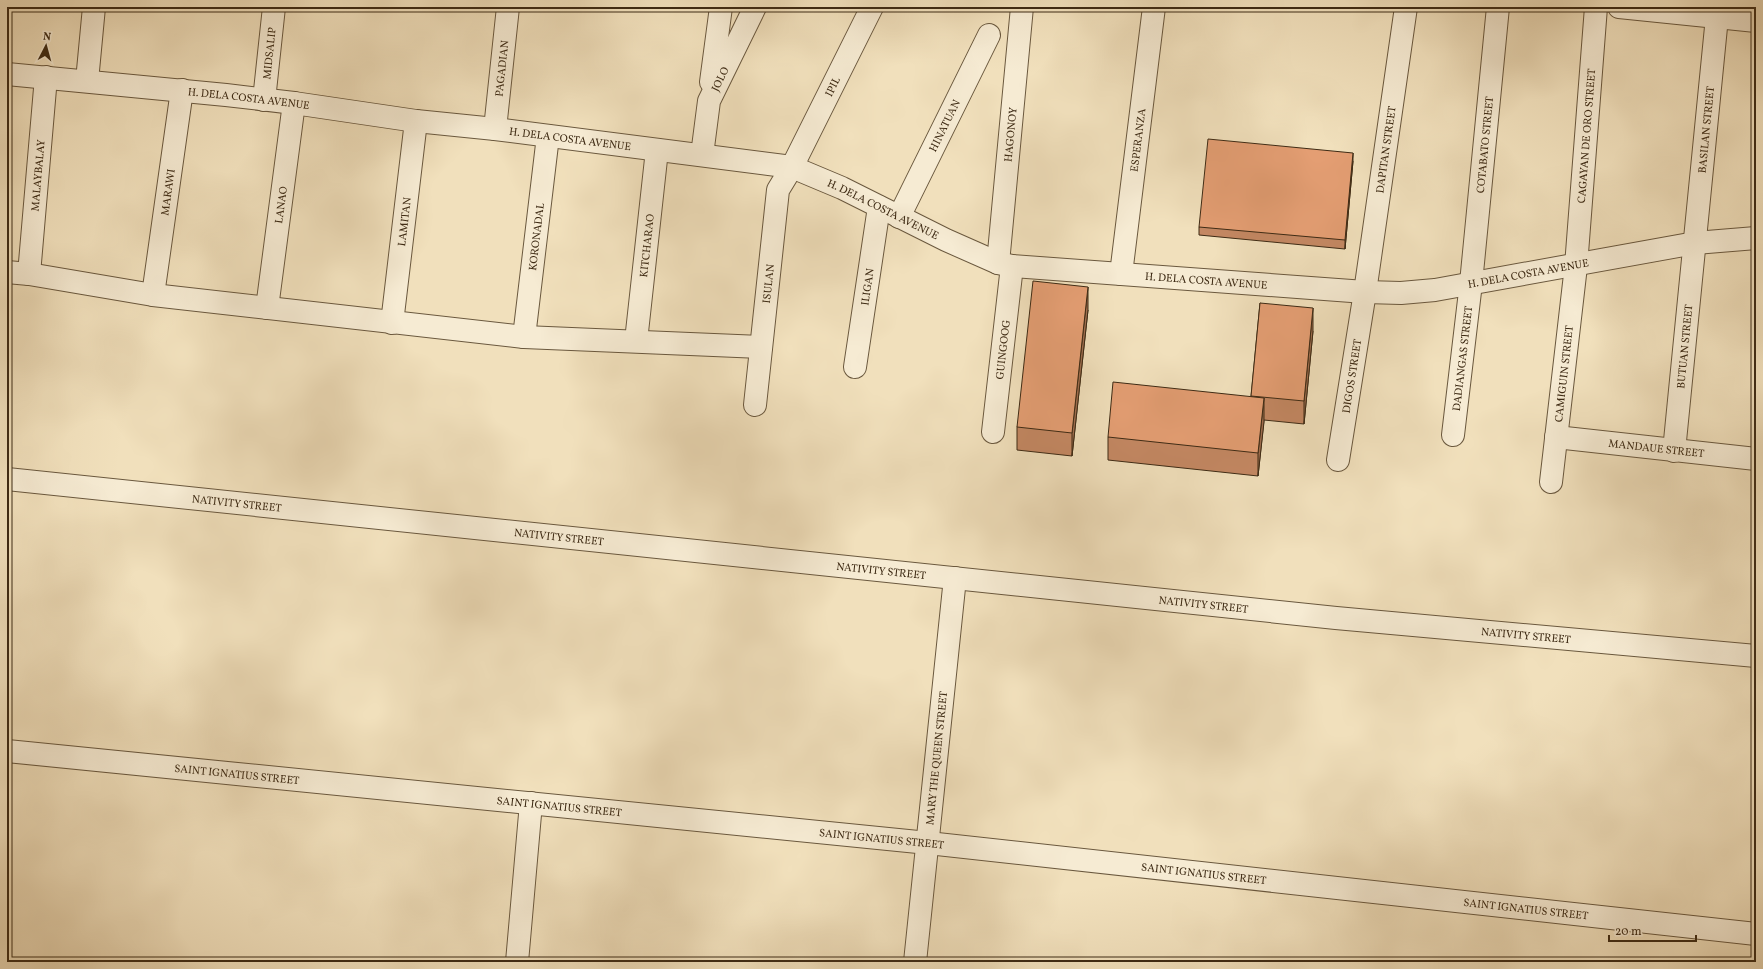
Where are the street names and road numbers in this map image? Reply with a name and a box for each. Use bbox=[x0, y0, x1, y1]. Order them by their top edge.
street label: MIDSALIP bbox=[260, 27, 281, 80]
street label: PAGADIAN bbox=[492, 40, 513, 97]
street label: JOLO bbox=[709, 65, 734, 95]
street label: CAGAYAN DE ORO STREET bbox=[1575, 68, 1600, 204]
street label: IPIL bbox=[822, 75, 845, 100]
street label: H. DELA COSTA AVENUE bbox=[187, 85, 311, 114]
street label: BASILAN STREET bbox=[1696, 85, 1719, 174]
street label: COTABATO STREET bbox=[1474, 95, 1498, 194]
street label: HINATUAN bbox=[926, 98, 965, 155]
street label: DAPITAN STREET bbox=[1373, 105, 1401, 195]
street label: HAGONOY bbox=[1002, 107, 1022, 163]
street label: ESPERANZA bbox=[1128, 107, 1150, 173]
street label: H. DELA COSTA AVENUE bbox=[508, 125, 632, 155]
street label: MALAYBALAY bbox=[28, 139, 50, 212]
street label: MARAWI bbox=[158, 168, 180, 217]
street label: H. DELA COSTA AVENUE bbox=[825, 177, 941, 244]
street label: LANAO bbox=[272, 186, 292, 225]
street label: LAMITAN bbox=[395, 196, 416, 247]
street label: KORONADAL bbox=[526, 202, 549, 272]
street label: KITCHARAO bbox=[637, 213, 659, 278]
street label: H. DELA COSTA AVENUE bbox=[1467, 256, 1590, 293]
street label: ISULAN bbox=[760, 263, 779, 304]
street label: ILIGAN bbox=[858, 267, 879, 307]
street label: H. DELA COSTA AVENUE bbox=[1144, 270, 1268, 294]
street label: BUTUAN STREET bbox=[1674, 303, 1698, 390]
street label: DADIANGAS STREET bbox=[1450, 305, 1477, 412]
street label: GUINGOOG bbox=[993, 319, 1015, 380]
street label: CAMIGUIN STREET bbox=[1552, 324, 1578, 423]
street label: DIGOS STREET bbox=[1340, 337, 1366, 415]
street label: MANDAUE STREET bbox=[1608, 437, 1706, 462]
street label: NATIVITY STREET bbox=[191, 492, 283, 517]
street label: NATIVITY STREET bbox=[513, 526, 605, 550]
street label: NATIVITY STREET bbox=[835, 560, 927, 584]
street label: NATIVITY STREET bbox=[1158, 593, 1250, 618]
street label: NATIVITY STREET bbox=[1480, 625, 1572, 648]
street label: MARY THE QUEEN STREET bbox=[923, 690, 952, 826]
street label: SAINT IGNATIUS STREET bbox=[173, 762, 301, 789]
street label: SAINT IGNATIUS STREET bbox=[496, 794, 623, 821]
street label: SAINT IGNATIUS STREET bbox=[818, 826, 945, 854]
street label: SAINT IGNATIUS STREET bbox=[1140, 860, 1267, 889]
street label: SAINT IGNATIUS STREET bbox=[1462, 896, 1589, 925]

